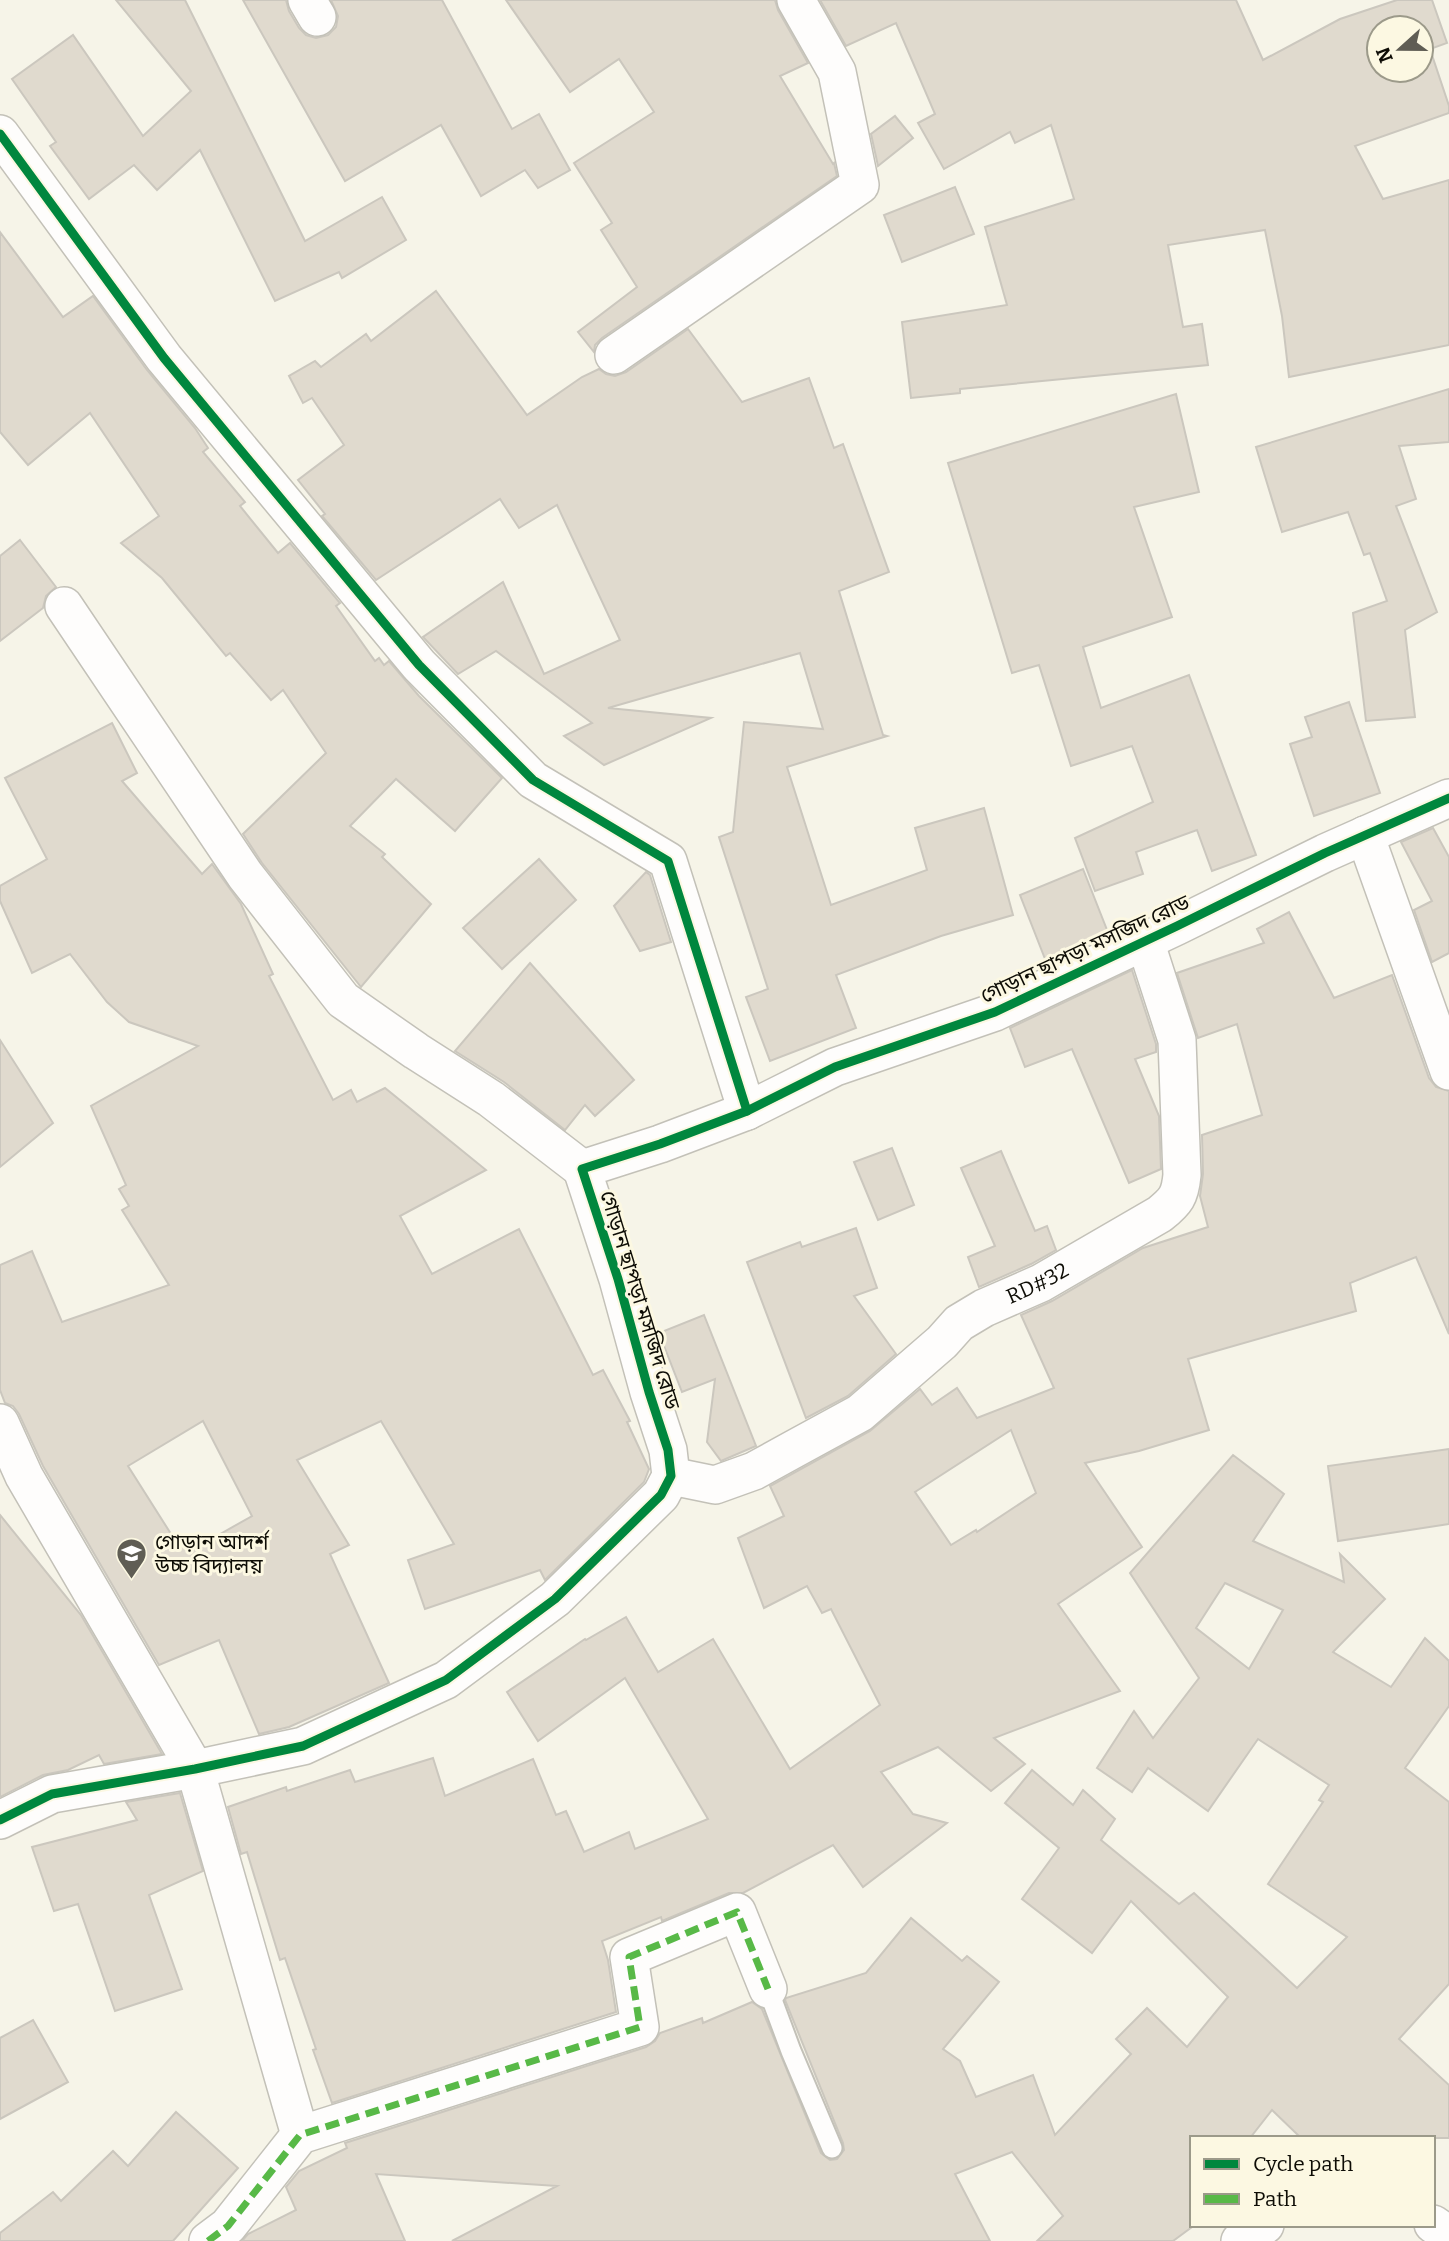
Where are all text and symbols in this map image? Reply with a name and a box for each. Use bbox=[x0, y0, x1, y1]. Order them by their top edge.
north arrow bbox=[1365, 14, 1435, 84]
text: N bbox=[1371, 44, 1398, 66]
street label: গোড়ান ছাপড়া মসজিদ রোড bbox=[976, 889, 1195, 1009]
street label: গোড়ান ছাপড়া মসজিদ রোড bbox=[594, 1187, 686, 1414]
street label: RD#32 bbox=[1002, 1257, 1073, 1310]
place label: গোড়ান আদর্শ উচ্চ বিদ্যালয় bbox=[154, 1529, 269, 1579]
school or university icon: গোড়ান আদর্শ উচ্চ বিদ্যালয় bbox=[115, 1537, 149, 1581]
legend bbox=[1190, 2136, 1435, 2227]
text: Cycle path bbox=[1253, 2151, 1353, 2177]
text: Path bbox=[1253, 2186, 1297, 2212]

